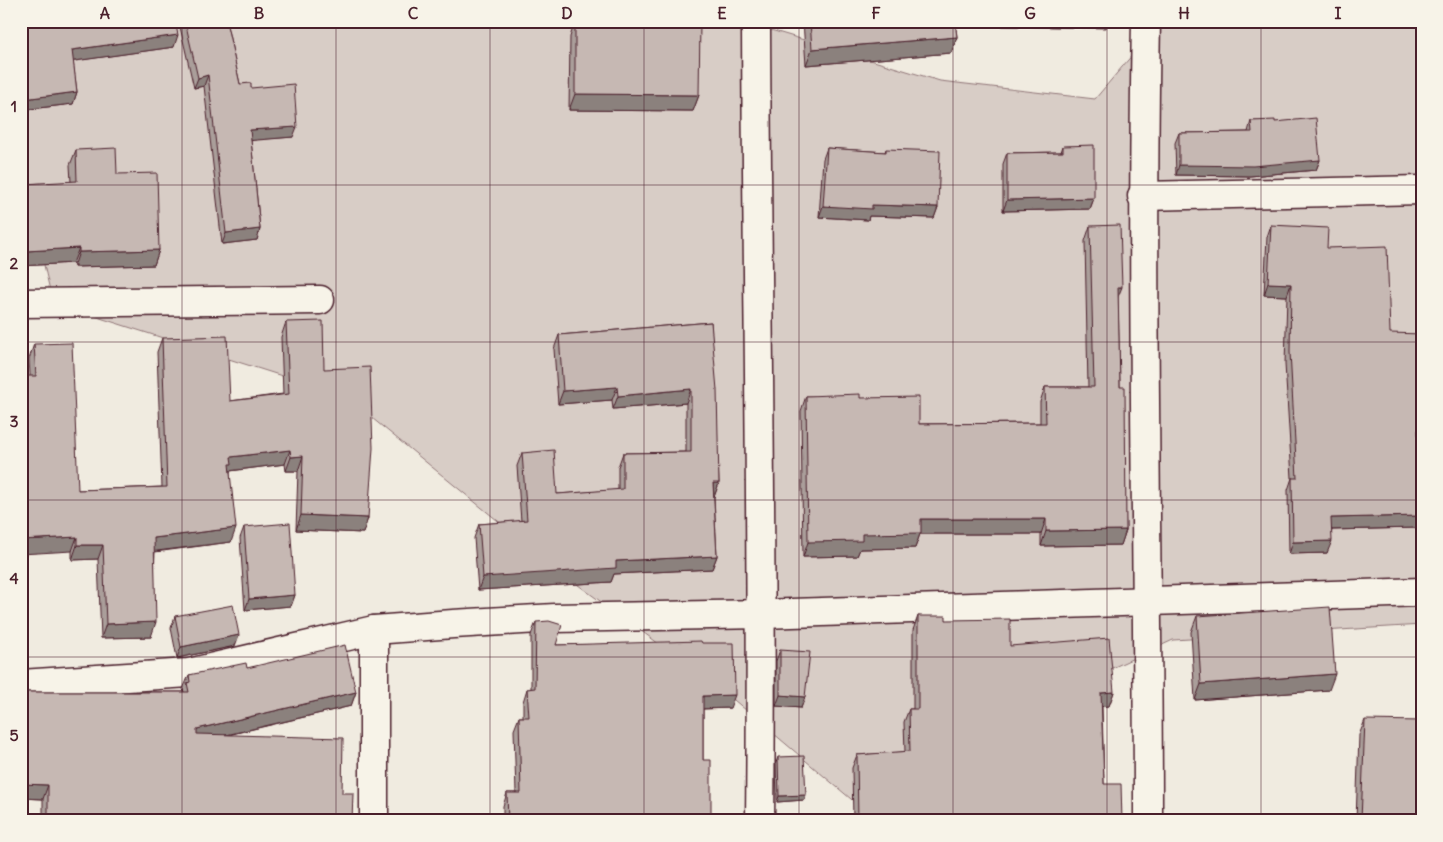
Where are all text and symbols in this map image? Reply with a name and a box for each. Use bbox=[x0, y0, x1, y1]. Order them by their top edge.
text: A bbox=[100, 3, 110, 23]
text: B bbox=[254, 3, 265, 23]
text: C bbox=[408, 3, 419, 23]
text: D bbox=[561, 3, 573, 23]
text: E bbox=[717, 3, 727, 23]
text: F bbox=[871, 3, 881, 23]
text: G bbox=[1024, 3, 1036, 23]
text: H bbox=[1178, 3, 1190, 23]
text: I bbox=[1335, 3, 1342, 23]
text: 1 bbox=[11, 96, 17, 116]
text: 2 bbox=[10, 253, 19, 273]
text: 3 bbox=[9, 411, 19, 431]
text: 4 bbox=[9, 568, 19, 588]
text: 5 bbox=[9, 725, 19, 745]

